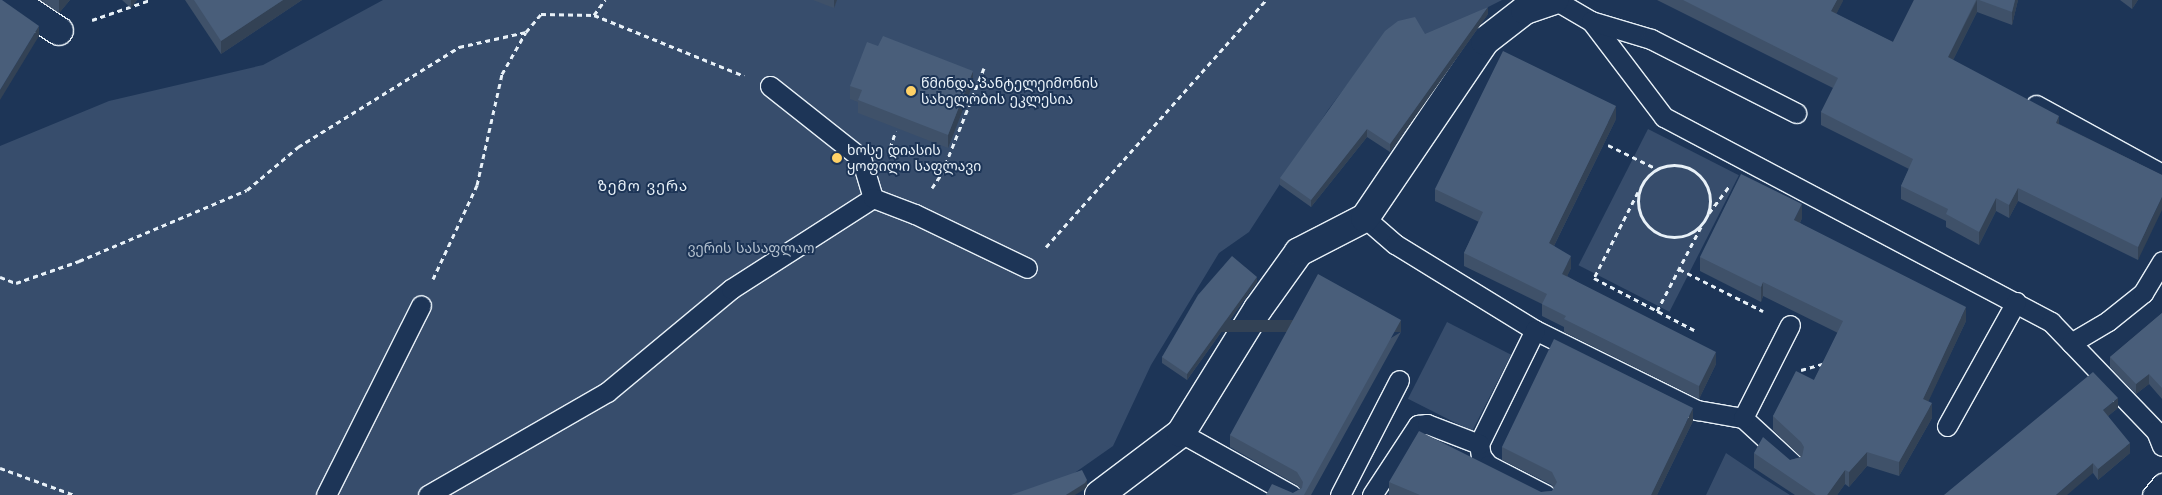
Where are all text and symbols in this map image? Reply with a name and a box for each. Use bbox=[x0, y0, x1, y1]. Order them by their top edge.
place label: წმინდა პანტელეიმონის სახელობის ეკლესია bbox=[921, 75, 1098, 108]
marker: წმინდა პანტელეიმონის სახელობის ეკლესია bbox=[905, 85, 917, 97]
place label: ხოსე დიასის ყოფილი საფლავი bbox=[847, 142, 981, 174]
marker: ხოსე დიასის ყოფილი საფლავი bbox=[831, 152, 843, 164]
district label: ზემო ვერა bbox=[597, 177, 689, 195]
park label: ვერის სასაფლაო bbox=[687, 240, 815, 256]

